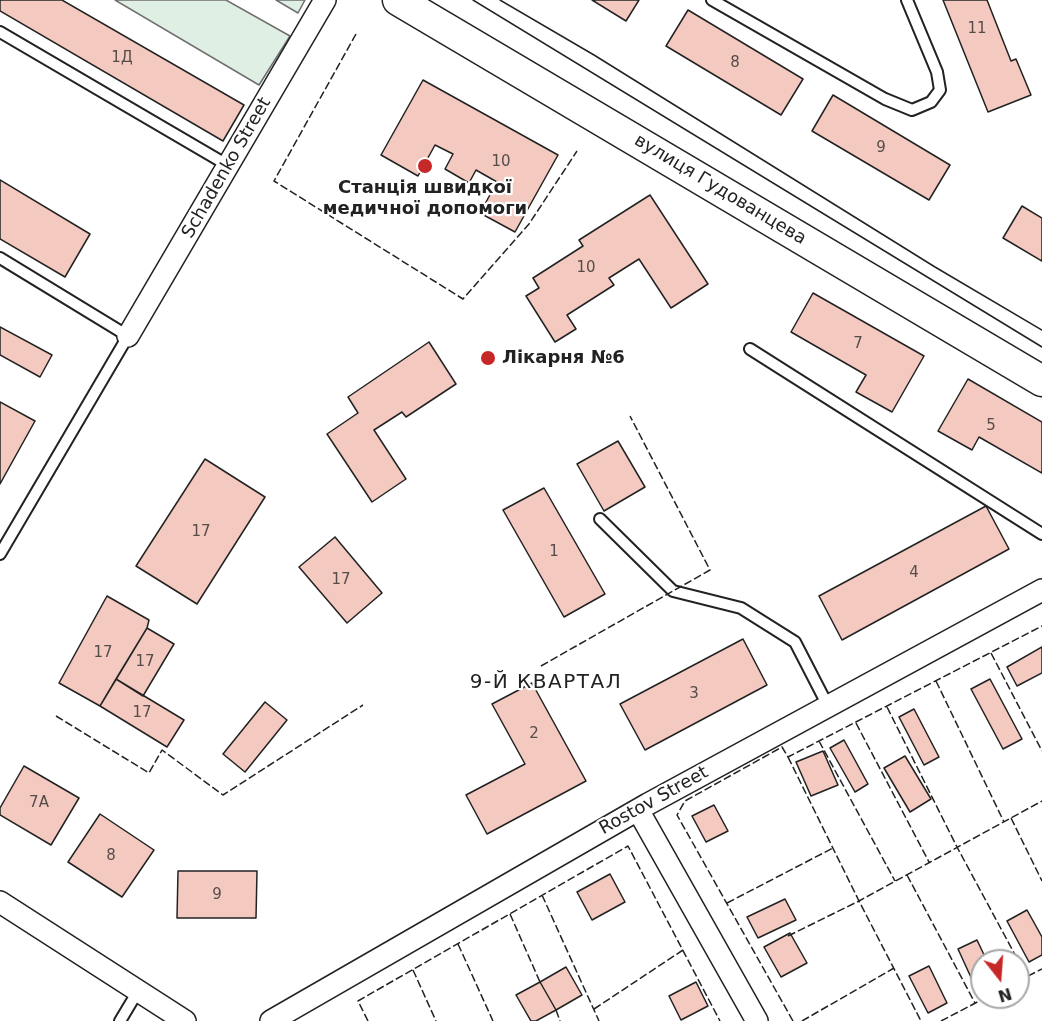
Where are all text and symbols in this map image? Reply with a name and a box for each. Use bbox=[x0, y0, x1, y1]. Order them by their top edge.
house number: 11 bbox=[967, 20, 987, 38]
house number: 1Д bbox=[111, 49, 133, 67]
house number: 8 bbox=[730, 54, 740, 72]
street label: Schadenko Street bbox=[178, 94, 276, 242]
street label: вулиця Гудованцева bbox=[630, 130, 810, 250]
house number: 9 bbox=[876, 139, 886, 157]
house number: 10 bbox=[491, 153, 511, 171]
marker: Станція швидкої медичної допомоги bbox=[416, 157, 434, 175]
place label: Станція швидкої медичної допомоги bbox=[323, 177, 527, 219]
house number: 10 bbox=[576, 259, 596, 277]
house number: 7 bbox=[853, 335, 863, 353]
place label: Лікарня №6 bbox=[502, 347, 625, 369]
marker: Лікарня №6 bbox=[479, 349, 497, 367]
house number: 5 bbox=[986, 417, 996, 435]
house number: 17 bbox=[191, 523, 211, 541]
house number: 1 bbox=[549, 543, 559, 561]
house number: 4 bbox=[909, 564, 919, 582]
house number: 17 bbox=[331, 571, 351, 589]
house number: 17 bbox=[93, 644, 113, 662]
house number: 17 bbox=[135, 653, 155, 671]
district label: 9-Й КВАРТАЛ bbox=[470, 671, 622, 695]
house number: 3 bbox=[689, 685, 699, 703]
house number: 17 bbox=[132, 704, 152, 722]
house number: 2 bbox=[529, 725, 539, 743]
street label: Rostov Street bbox=[596, 762, 712, 840]
house number: 7А bbox=[29, 794, 49, 812]
house number: 8 bbox=[106, 847, 116, 865]
house number: 9 bbox=[212, 886, 222, 904]
north arrow bbox=[970, 949, 1030, 1009]
text: N bbox=[996, 984, 1014, 1006]

